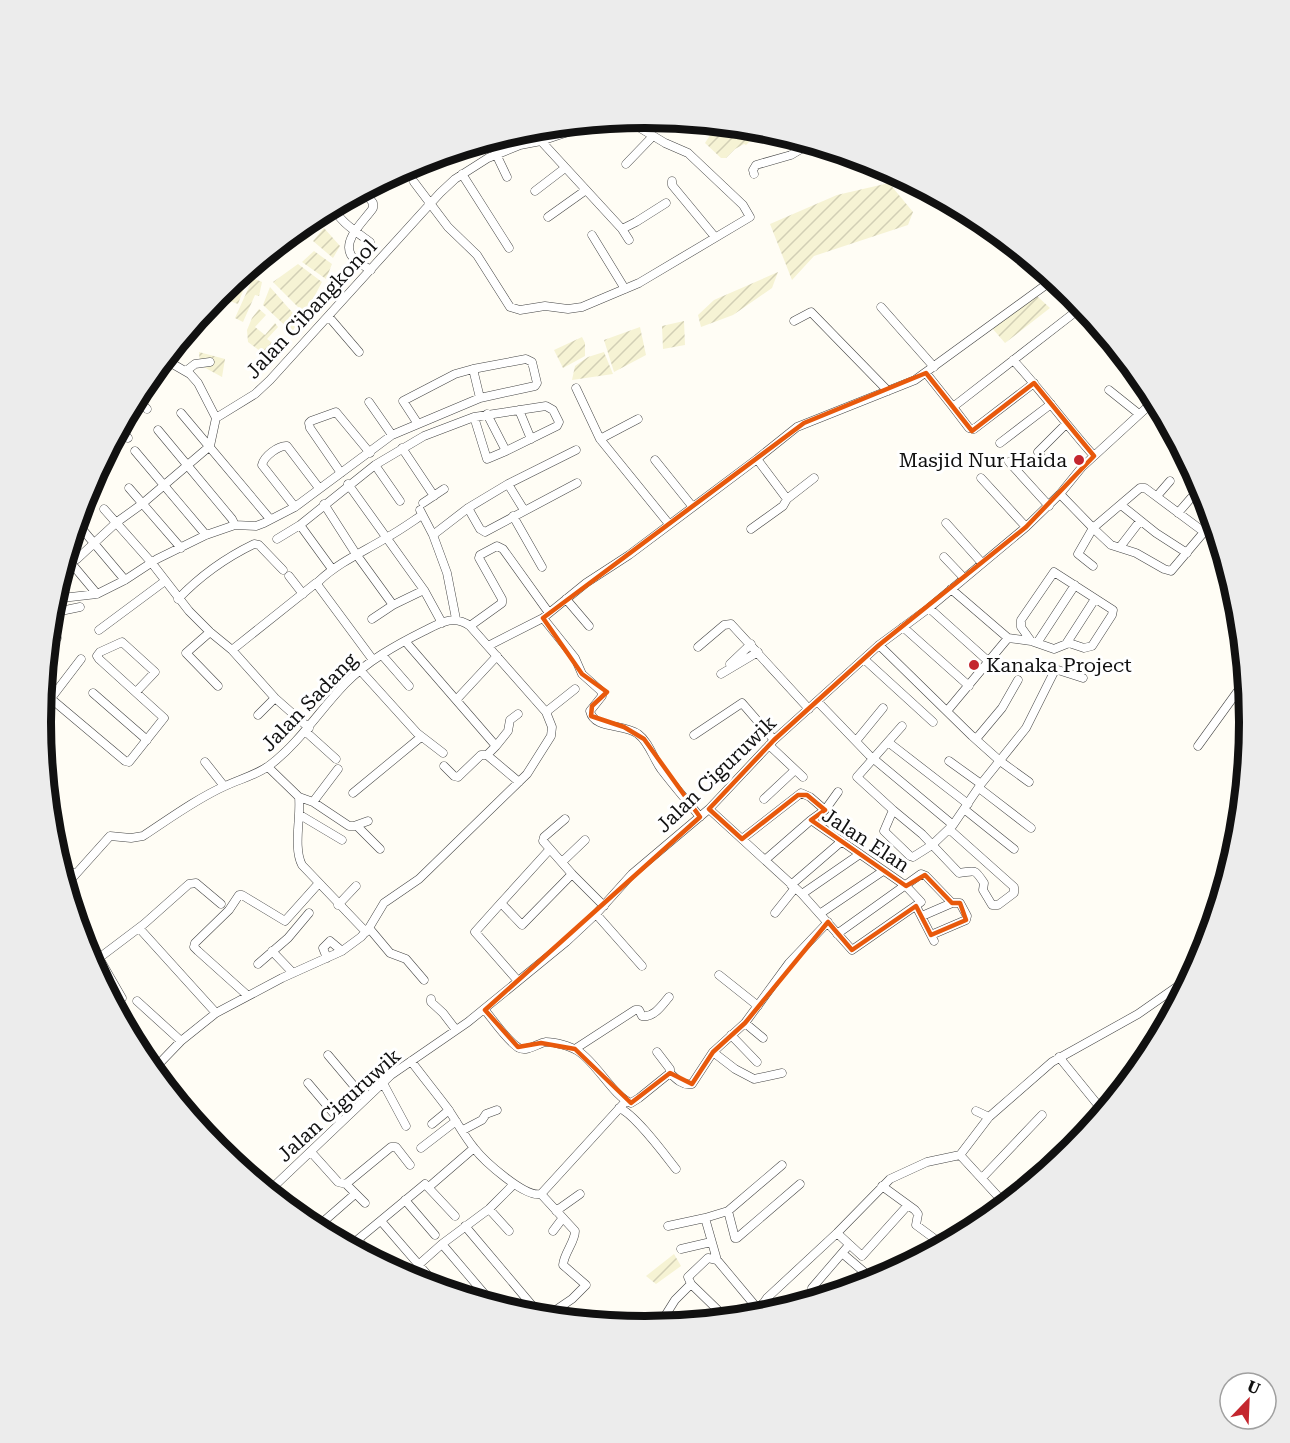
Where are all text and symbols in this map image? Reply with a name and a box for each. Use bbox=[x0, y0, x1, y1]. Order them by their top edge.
street label: Jalan Cibangkonol bbox=[240, 235, 382, 383]
place label: Masjid Nur Haida bbox=[899, 448, 1067, 472]
marker: Masjid Nur Haida bbox=[1072, 453, 1086, 467]
street label: Jalan Sadang bbox=[256, 647, 362, 756]
place label: Kanaka Project bbox=[986, 653, 1132, 677]
marker: Kanaka Project bbox=[967, 658, 981, 672]
street label: Jalan Ciguruwik bbox=[651, 710, 781, 837]
street label: Jalan Elan bbox=[818, 803, 914, 877]
street label: Jalan Ciguruwik bbox=[272, 1043, 406, 1167]
north arrow bbox=[1218, 1371, 1278, 1431]
text: U bbox=[1244, 1377, 1263, 1399]

